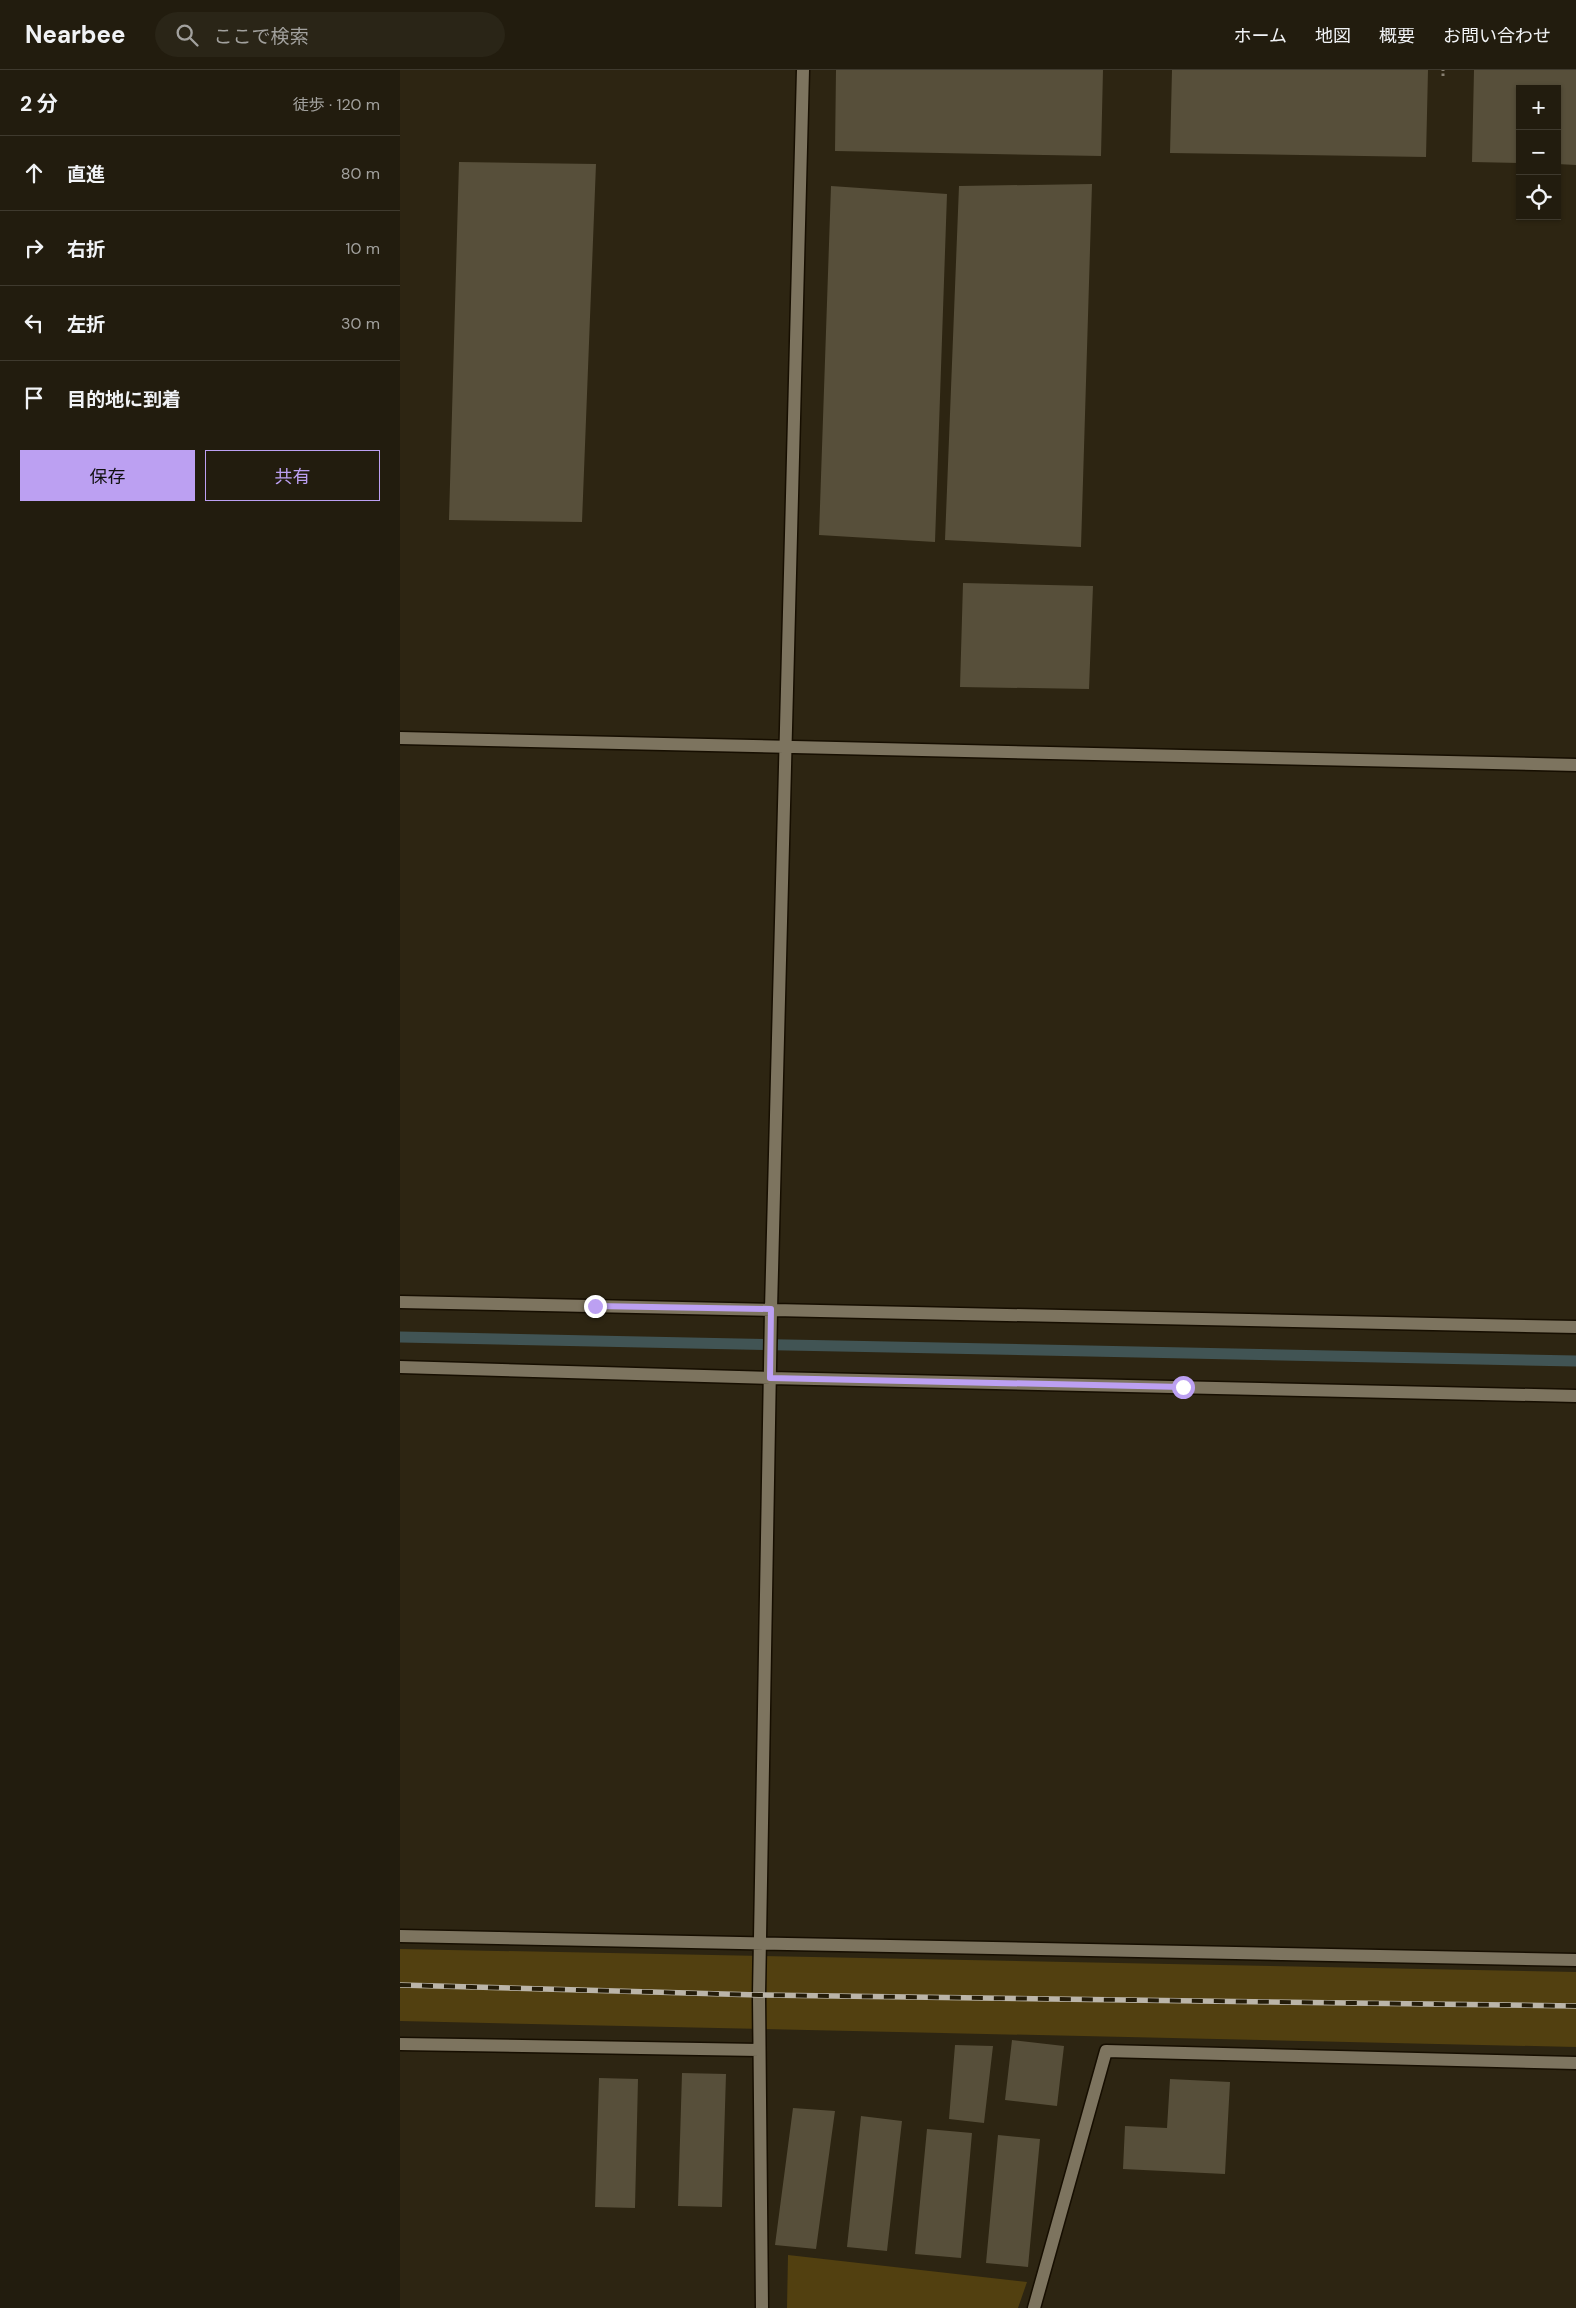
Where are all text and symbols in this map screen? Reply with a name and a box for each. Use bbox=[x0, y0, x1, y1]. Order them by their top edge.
search box bbox=[155, 12, 505, 57]
text: Nearbee bbox=[25, 19, 125, 50]
icon: search bbox=[173, 21, 201, 49]
text: ここで検索 bbox=[213, 24, 308, 49]
text: ホーム bbox=[1234, 24, 1287, 48]
text: 地図 bbox=[1315, 24, 1351, 48]
text: 概要 bbox=[1379, 24, 1415, 48]
text: お問い合わせ bbox=[1443, 24, 1551, 48]
map controls bbox=[1516, 85, 1561, 220]
button: + bbox=[1516, 85, 1561, 130]
text: 2 分 bbox=[20, 90, 58, 118]
text: 徒歩 · 120 m bbox=[293, 94, 380, 115]
button: − bbox=[1516, 130, 1561, 175]
icon: ahead bbox=[20, 159, 48, 187]
text: 直進 bbox=[67, 162, 105, 187]
text: 80 m bbox=[341, 163, 380, 184]
button: locate bbox=[1516, 175, 1561, 220]
icon: right bbox=[20, 234, 48, 262]
text: 右折 bbox=[67, 237, 105, 262]
text: 10 m bbox=[346, 238, 380, 259]
icon: left bbox=[20, 309, 48, 337]
text: 左折 bbox=[67, 312, 105, 337]
text: 30 m bbox=[341, 313, 380, 334]
icon: arrive bbox=[20, 384, 48, 412]
text: 目的地に到着 bbox=[67, 387, 181, 412]
button: 保存 bbox=[20, 450, 195, 501]
button: 共有 bbox=[205, 450, 380, 501]
route end bbox=[584, 1295, 607, 1318]
route start bbox=[1172, 1376, 1195, 1399]

